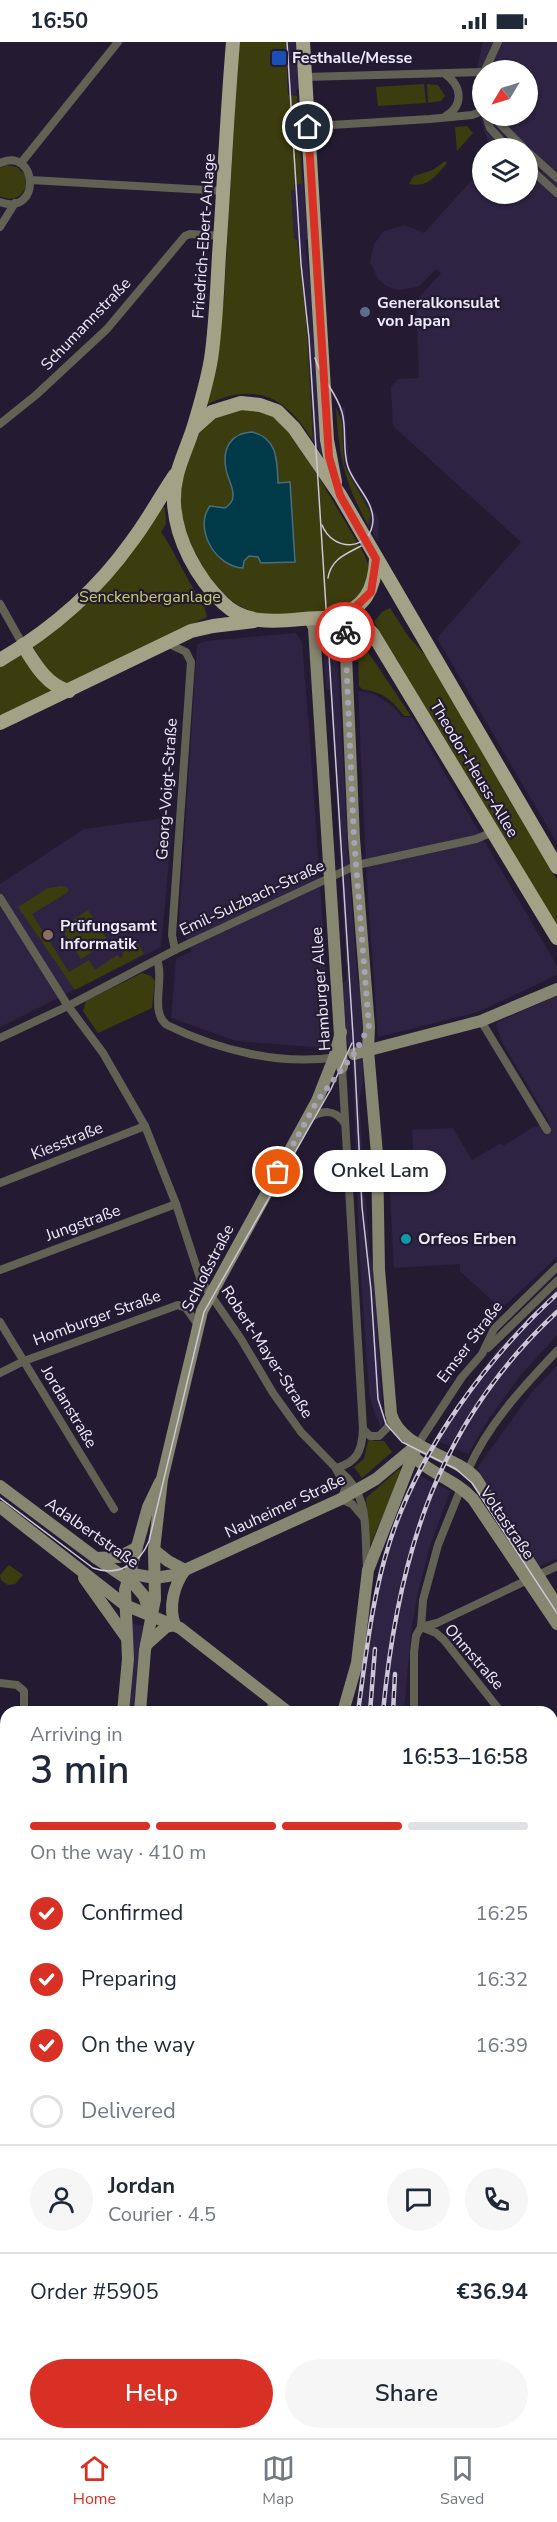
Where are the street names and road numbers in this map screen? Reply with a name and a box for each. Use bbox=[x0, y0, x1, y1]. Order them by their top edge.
street label: Friedrich-Ebert-Anlage bbox=[187, 153, 221, 319]
street label: Schumannstraße bbox=[36, 273, 136, 375]
street label: Theodor-Heuss-Allee bbox=[424, 696, 524, 842]
street label: Georg-Voigt-Straße bbox=[151, 717, 183, 861]
street label: Emil-Sulzbach-Straße bbox=[176, 855, 328, 941]
street label: Hamburger Allee bbox=[306, 926, 336, 1052]
street label: Kiesstraße bbox=[28, 1117, 106, 1165]
street label: Jungstraße bbox=[41, 1199, 124, 1247]
street label: Schloßstraße bbox=[177, 1221, 239, 1315]
street label: Robert-Mayer-Straße bbox=[216, 1281, 318, 1423]
street label: Homburger Straße bbox=[30, 1285, 164, 1351]
street label: Emser Straße bbox=[432, 1297, 508, 1387]
street label: Jordanstraße bbox=[35, 1361, 102, 1452]
street label: Nauheimer Straße bbox=[221, 1468, 349, 1544]
street label: Voltastraße bbox=[474, 1481, 539, 1564]
street label: Adalbertstraße bbox=[41, 1493, 143, 1573]
street label: Ohmstraße bbox=[439, 1619, 509, 1695]

